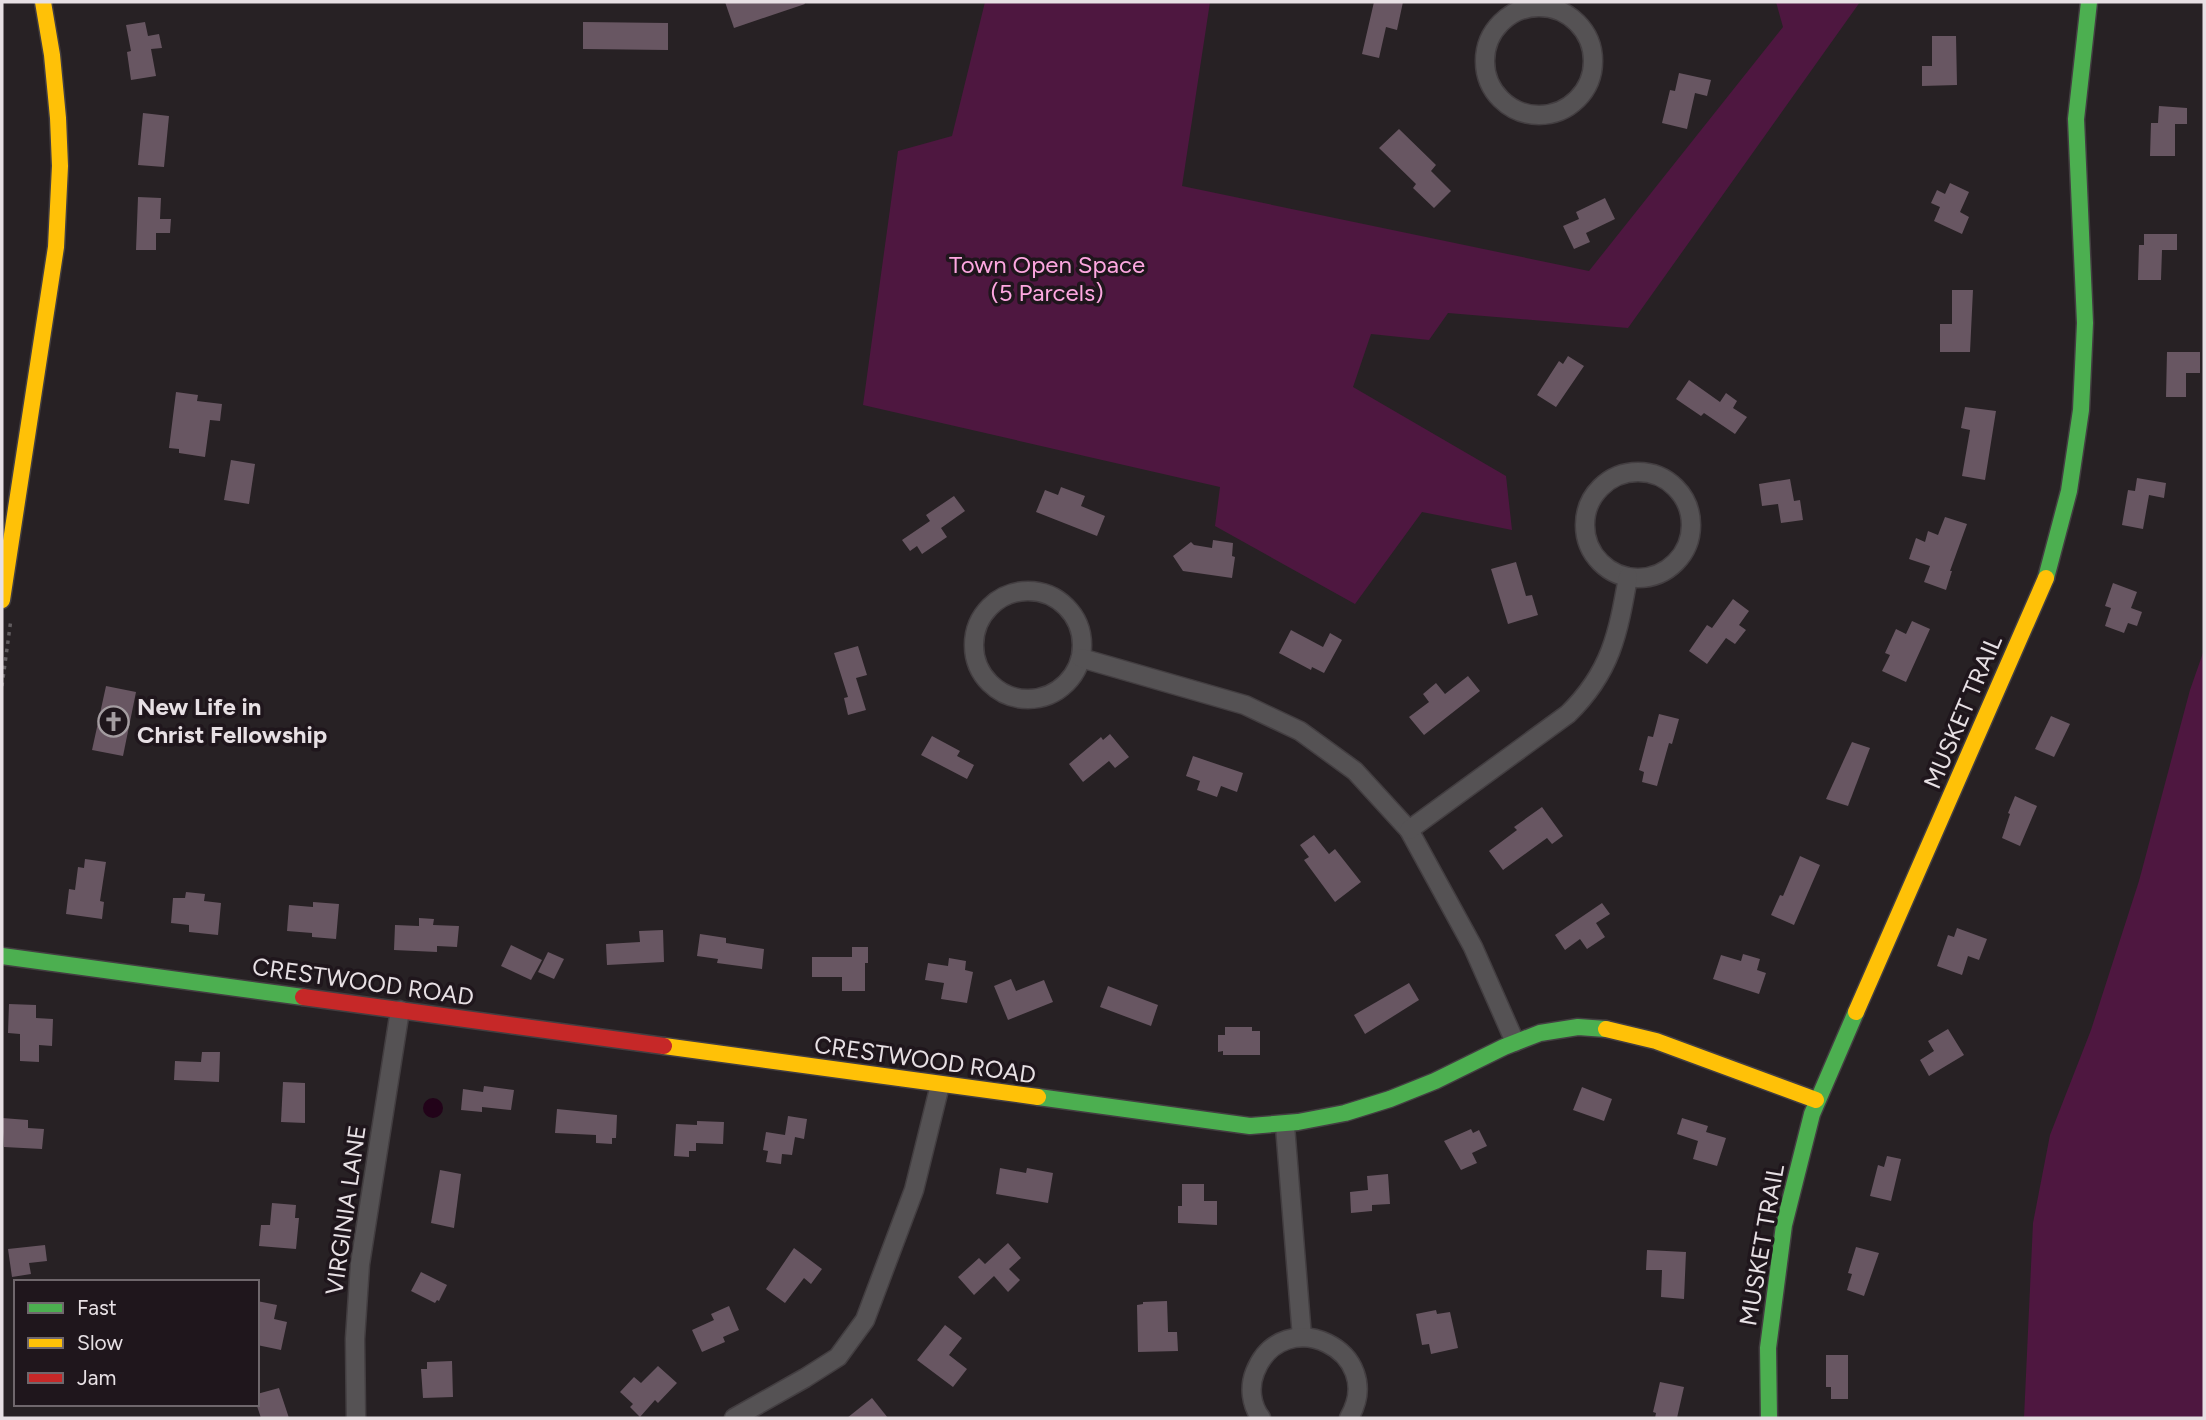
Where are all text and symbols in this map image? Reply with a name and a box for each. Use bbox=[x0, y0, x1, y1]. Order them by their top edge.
park label: Town Open Space (5 Parcels) bbox=[949, 250, 1145, 307]
street label: MUSKET TRAIL bbox=[1917, 630, 2008, 793]
place label: New Life in Christ Fellowship bbox=[137, 692, 327, 749]
church icon: New Life in Christ Fellowship bbox=[97, 704, 131, 738]
street label: CRESTWOOD ROAD bbox=[250, 952, 476, 1011]
street label: CRESTWOOD ROAD bbox=[812, 1030, 1038, 1089]
street label: VIRGINIA LANE bbox=[319, 1123, 372, 1297]
street label: MUSKET TRAIL bbox=[1733, 1161, 1790, 1328]
legend bbox=[14, 1280, 259, 1406]
text: Fast bbox=[77, 1295, 117, 1320]
text: Slow bbox=[77, 1330, 123, 1355]
text: Jam bbox=[77, 1365, 116, 1390]

